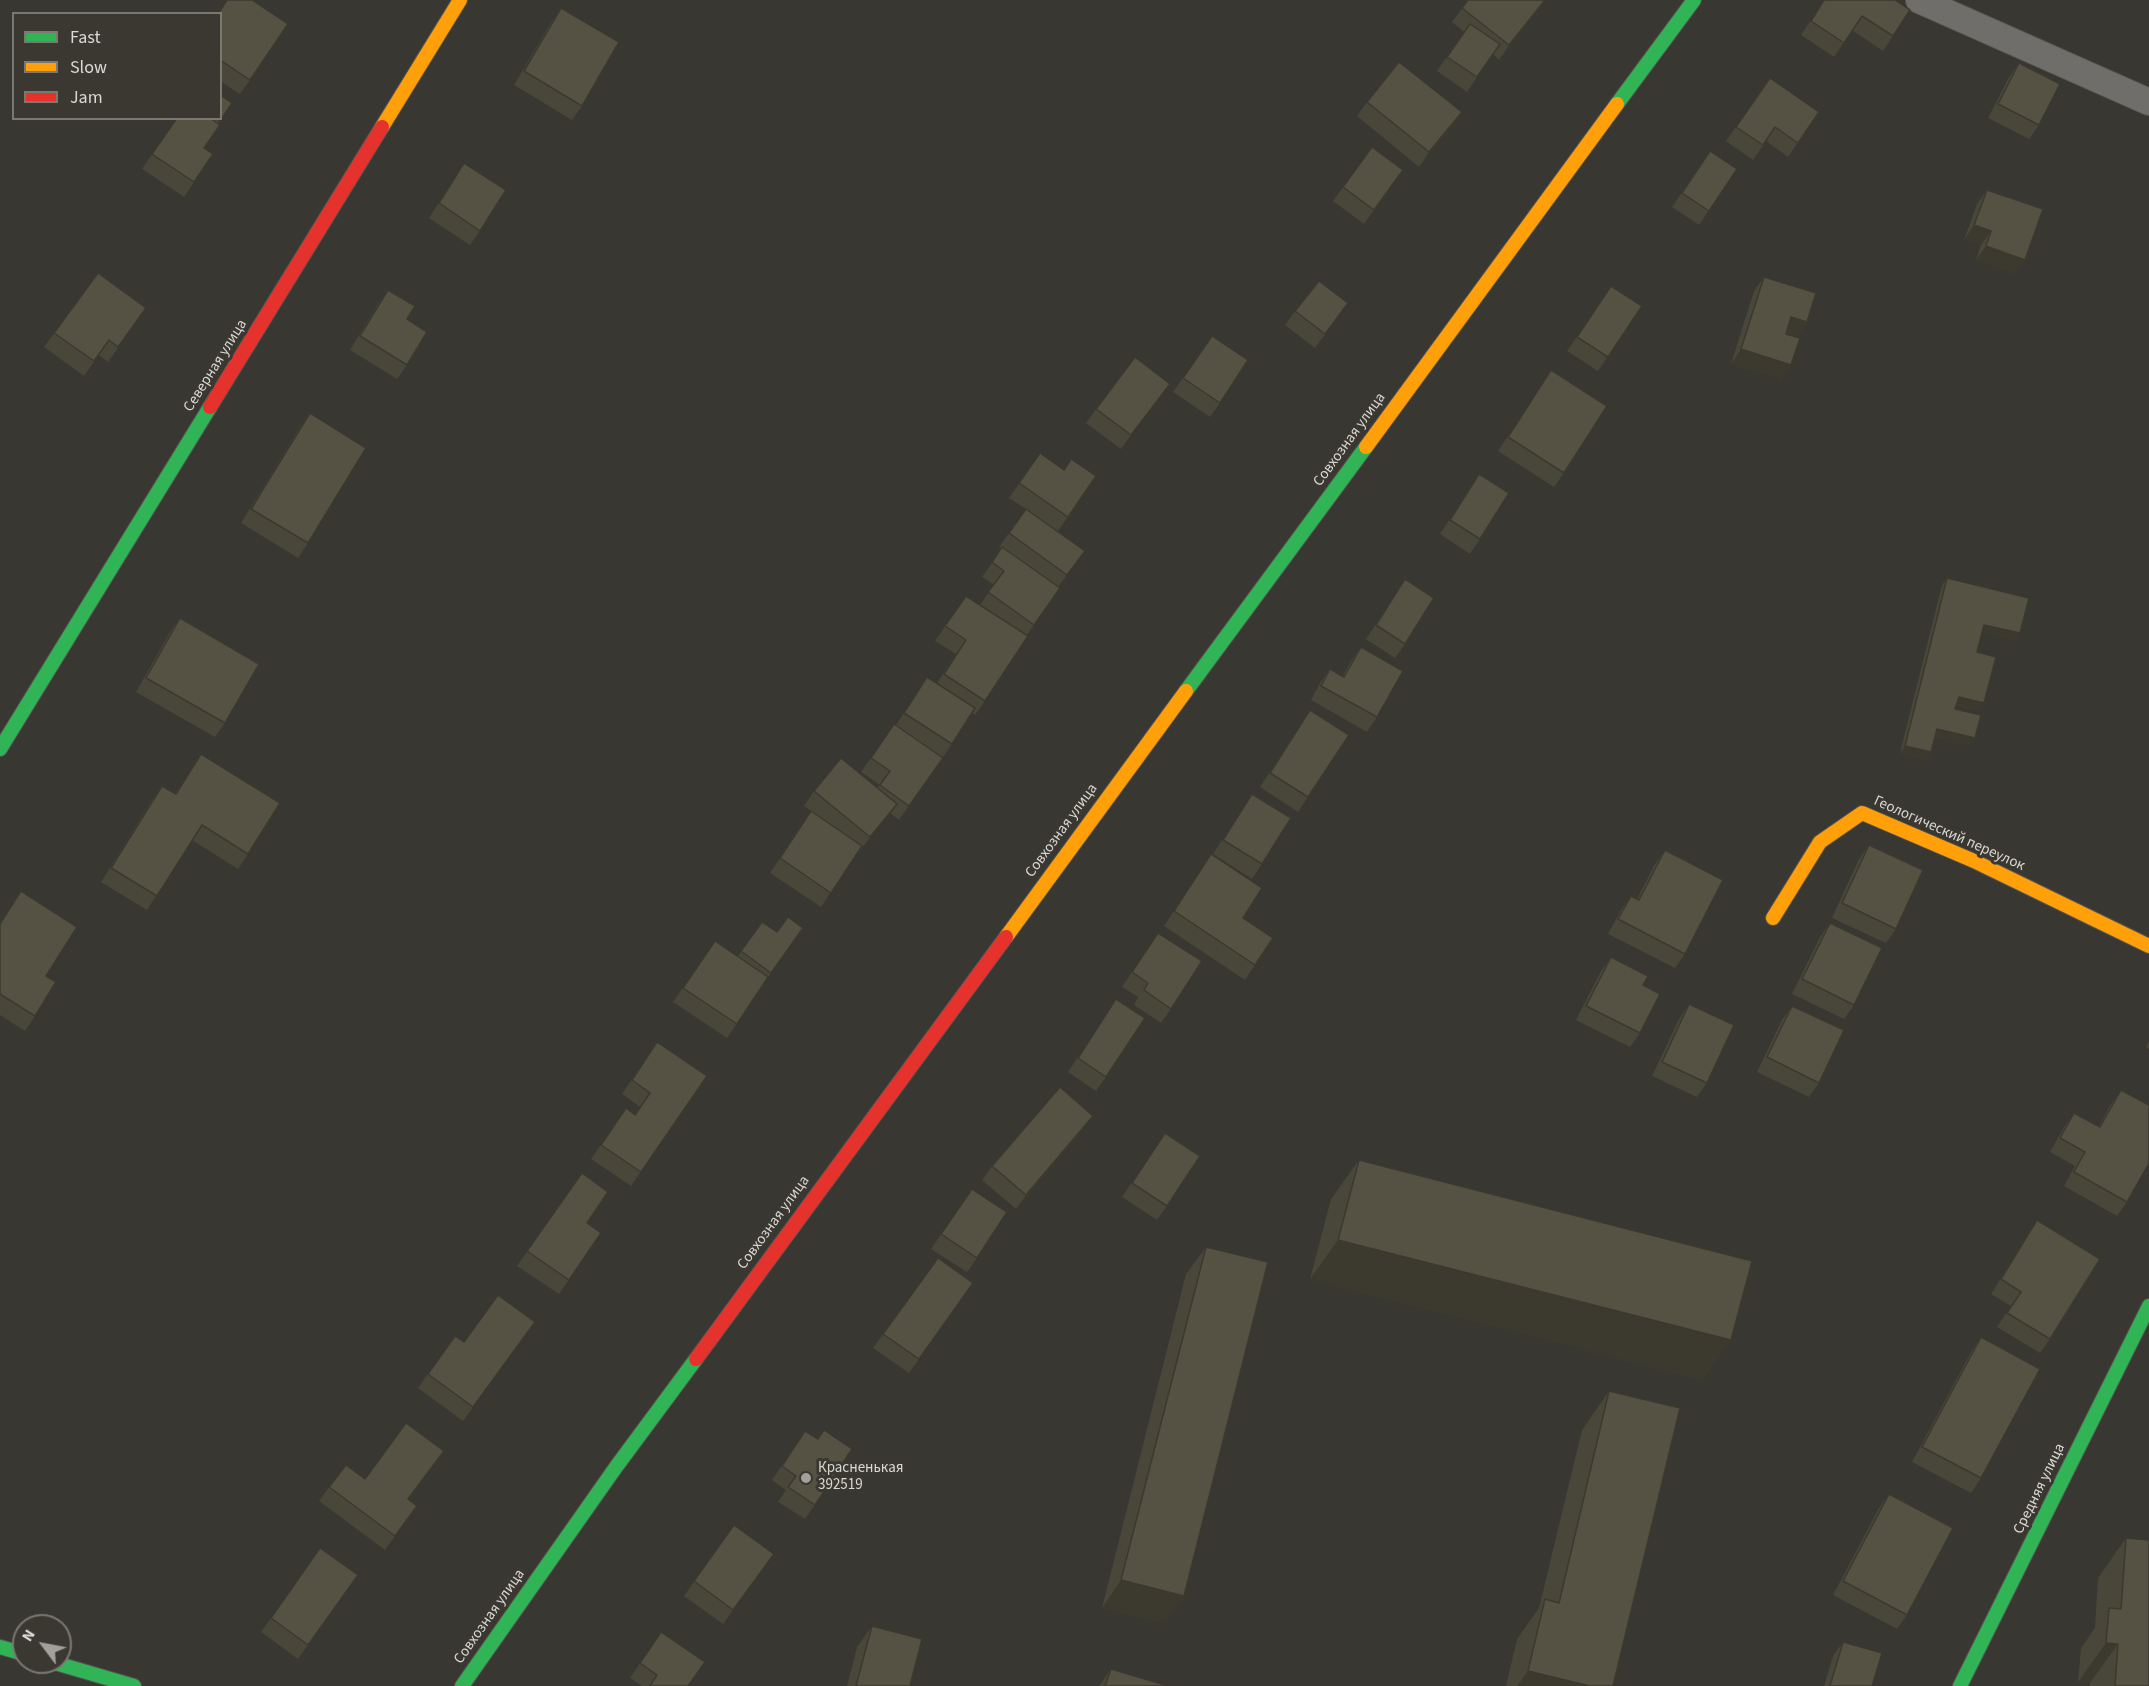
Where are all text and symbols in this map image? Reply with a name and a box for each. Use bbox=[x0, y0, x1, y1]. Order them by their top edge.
legend bbox=[12, 12, 222, 120]
text: Fast bbox=[70, 25, 101, 50]
text: Slow bbox=[70, 55, 107, 80]
text: Jam bbox=[70, 85, 103, 110]
street label: Северная улица bbox=[180, 317, 252, 415]
street label: Совхозная улица bbox=[1310, 390, 1390, 490]
street label: Совхозная улица bbox=[1022, 781, 1102, 881]
street label: Геологический переулок bbox=[1871, 793, 2027, 875]
street label: Совхозная улица bbox=[734, 1173, 814, 1273]
street label: Средняя улица bbox=[2010, 1441, 2070, 1537]
place label: Красненькая 392519 bbox=[818, 1460, 903, 1495]
marker: Красненькая 392519 bbox=[799, 1471, 813, 1485]
street label: Совхозная улица bbox=[451, 1566, 529, 1668]
north arrow bbox=[12, 1614, 72, 1674]
text: N bbox=[16, 1625, 41, 1646]

